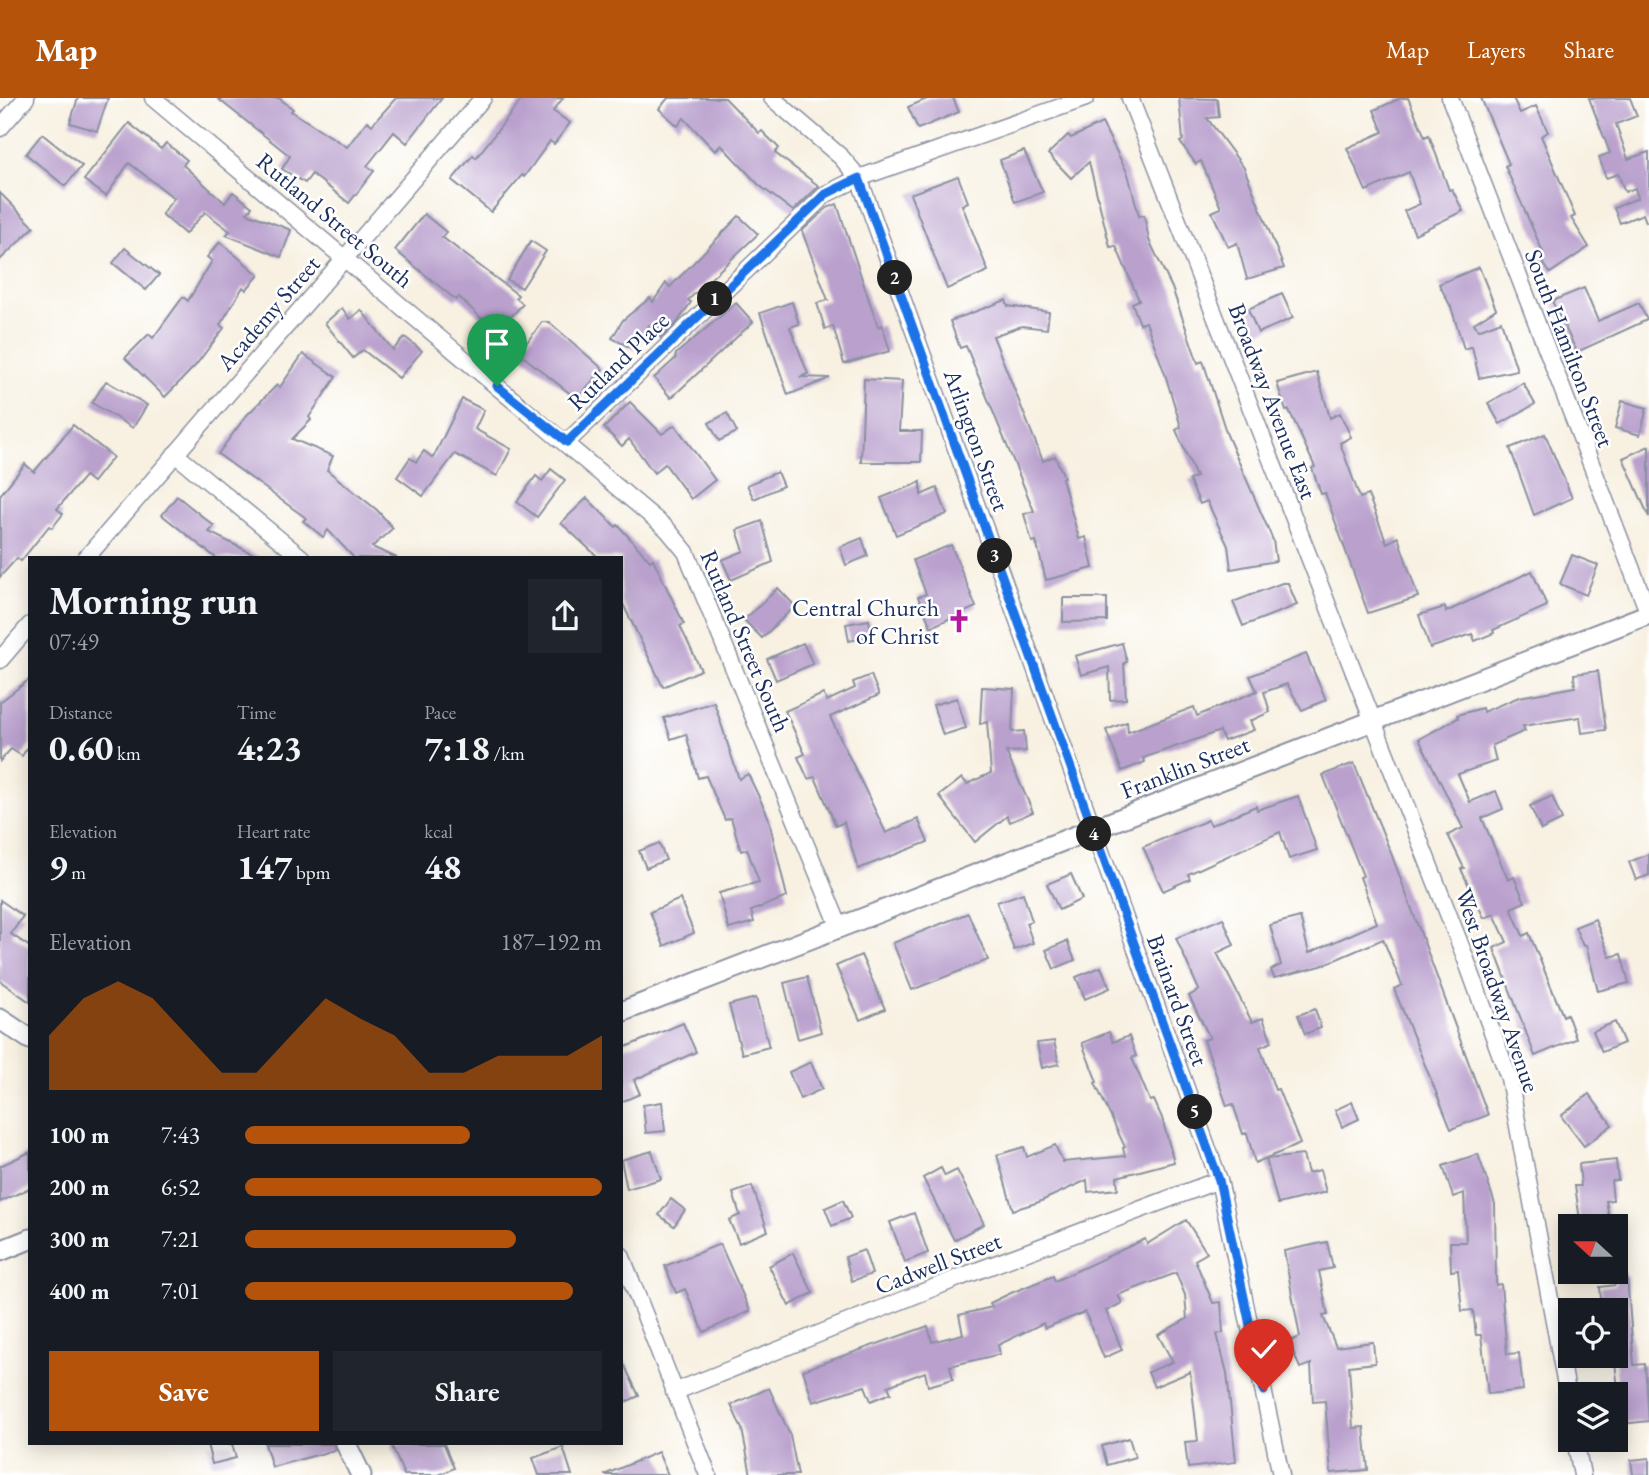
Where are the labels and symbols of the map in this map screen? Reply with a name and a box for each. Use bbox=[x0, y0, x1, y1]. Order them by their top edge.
street label: Rutland Street South bbox=[250, 145, 420, 295]
street label: South Hamilton Street bbox=[1518, 245, 1622, 452]
street label: Academy Street bbox=[209, 249, 327, 378]
pin: 2 bbox=[878, 260, 912, 296]
pin: 1 bbox=[698, 282, 732, 316]
street label: Broadway Avenue East bbox=[1221, 299, 1325, 504]
street label: Rutland Place bbox=[561, 305, 675, 417]
pin bbox=[467, 314, 527, 386]
street label: Arlington Street bbox=[937, 364, 1017, 516]
pin: 3 bbox=[978, 538, 1012, 574]
street label: Rutland Street South bbox=[694, 545, 798, 737]
place label: Central Church of Christ bbox=[792, 592, 939, 651]
church icon: Central Church of Christ bbox=[945, 607, 973, 635]
street label: Franklin Street bbox=[1116, 728, 1254, 806]
pin: 4 bbox=[1076, 816, 1112, 852]
street label: West Broadway Avenue bbox=[1449, 884, 1547, 1096]
street label: Brainard Street bbox=[1140, 930, 1216, 1070]
pin: 5 bbox=[1178, 1094, 1212, 1130]
north arrow bbox=[1558, 1214, 1628, 1284]
street label: Cadwell Street bbox=[870, 1225, 1006, 1301]
pin bbox=[1234, 1319, 1294, 1391]

